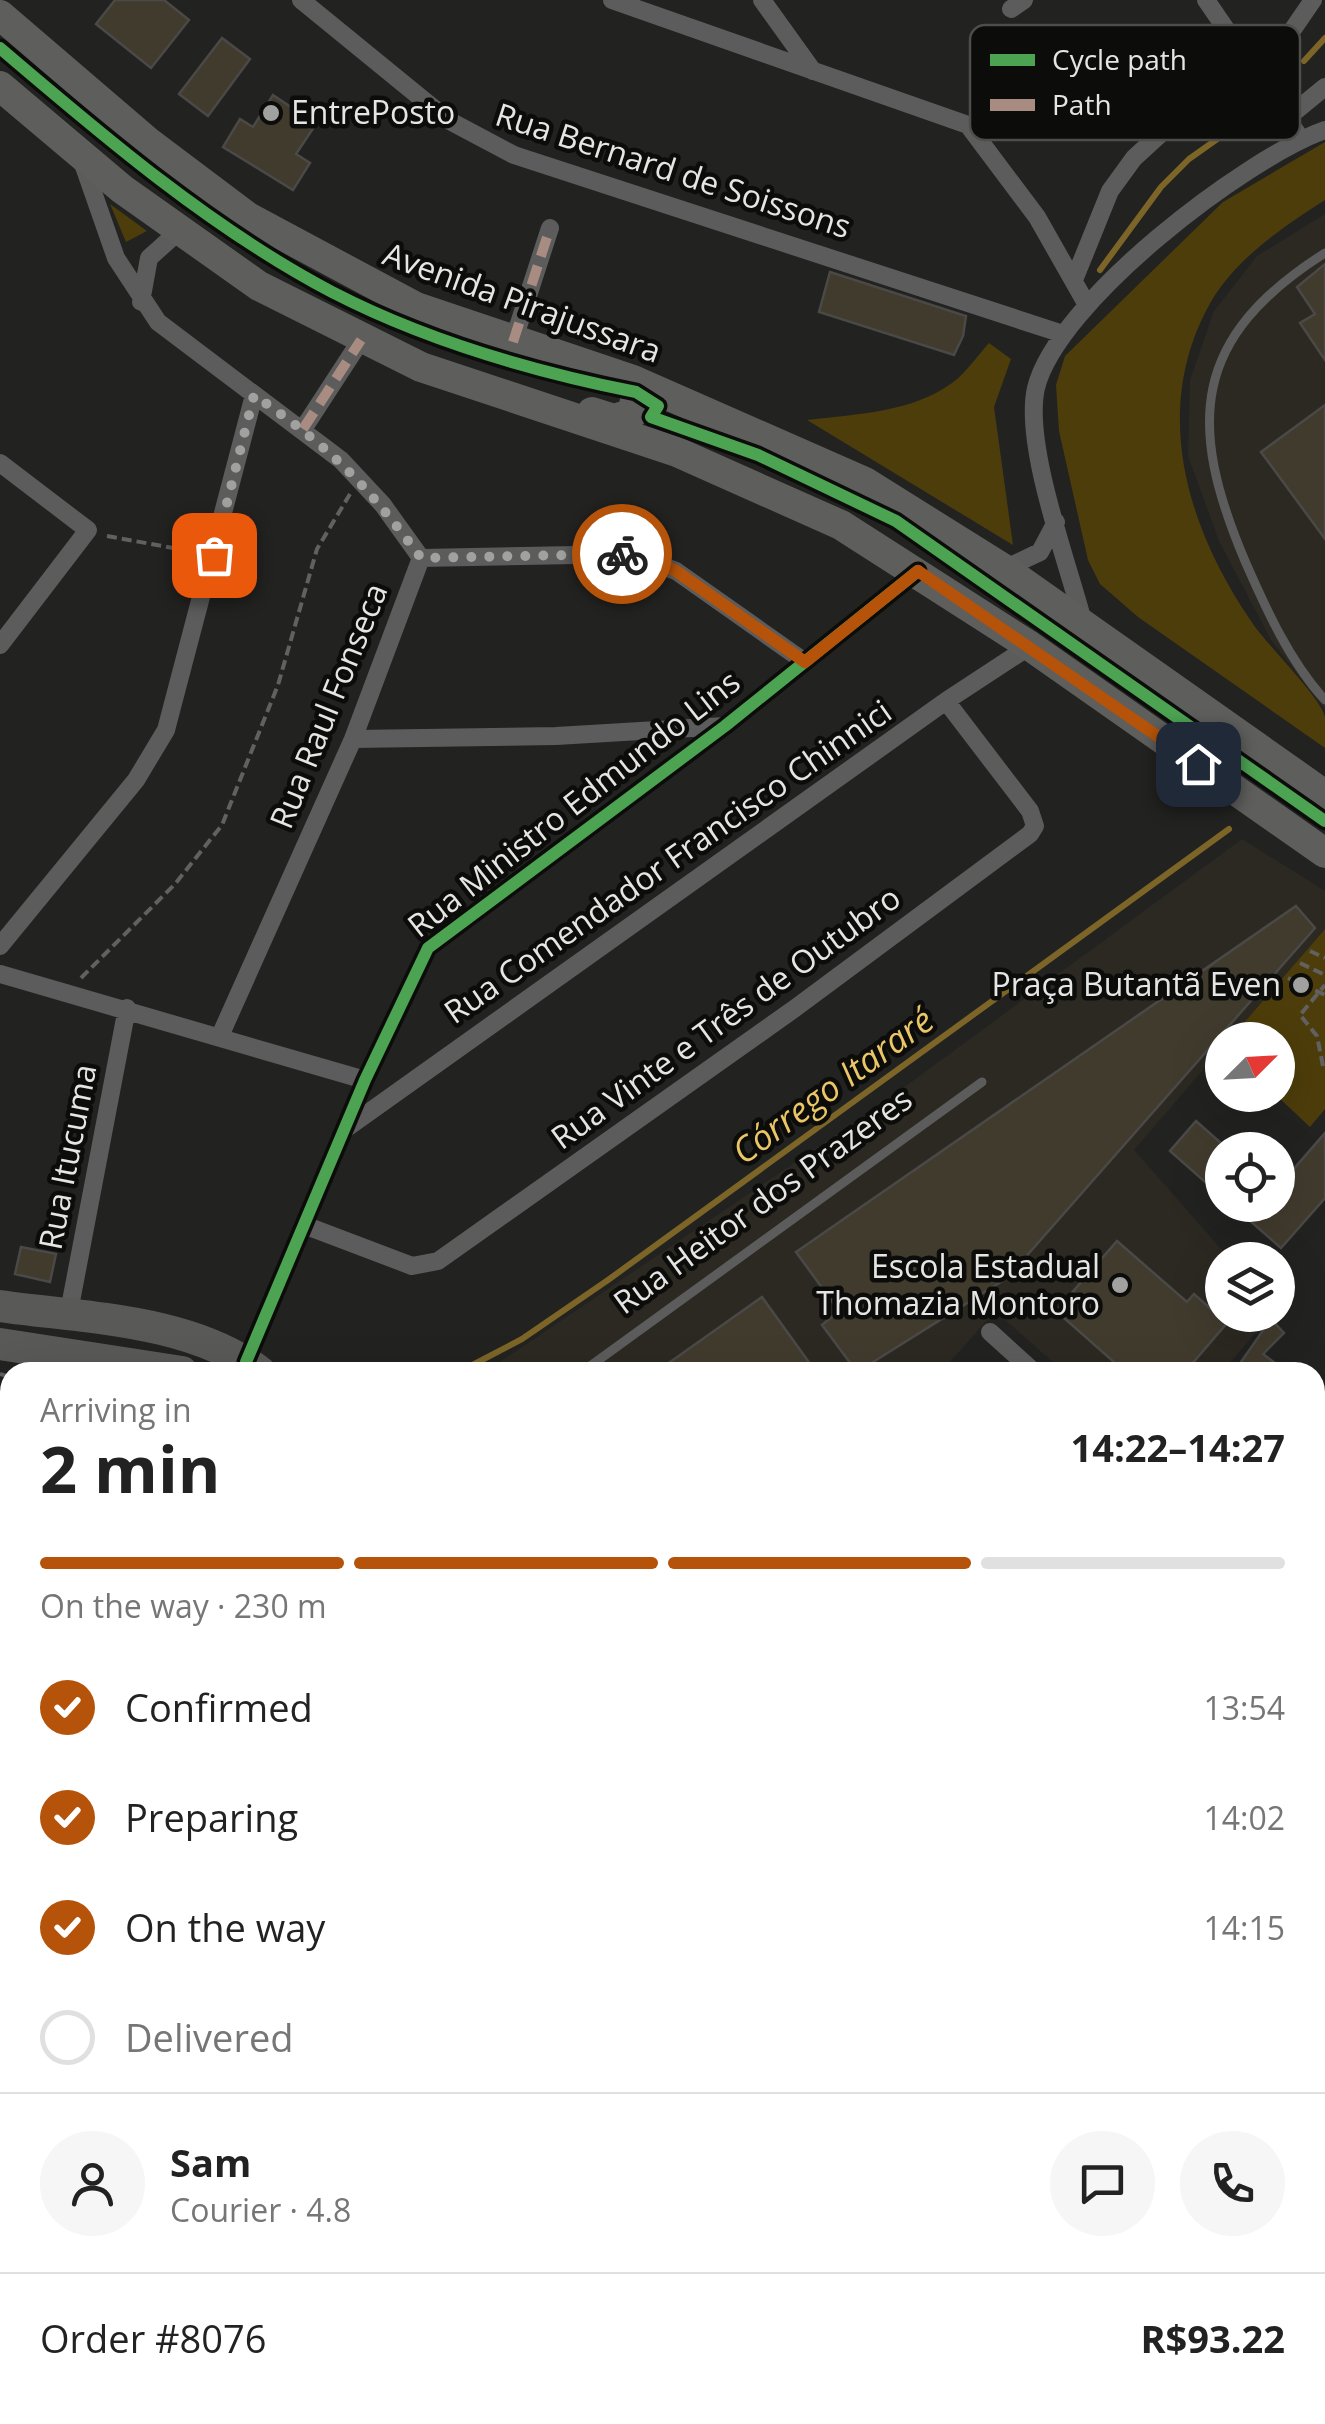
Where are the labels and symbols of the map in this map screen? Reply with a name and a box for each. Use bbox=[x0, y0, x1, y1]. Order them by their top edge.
legend bbox=[970, 25, 1300, 140]
text: Cycle path bbox=[1052, 40, 1187, 78]
text: Path bbox=[1052, 85, 1112, 123]
place label: EntrePosto bbox=[291, 90, 455, 133]
street label: Rua Bernard de Soissons bbox=[490, 92, 856, 247]
marker: EntrePosto bbox=[260, 102, 282, 124]
street label: Avenida Pirajussara bbox=[378, 231, 667, 372]
courier bbox=[572, 504, 672, 604]
pin bbox=[172, 513, 257, 598]
street label: Rua Raul Fonseca bbox=[259, 577, 396, 834]
street label: Rua Ministro Edmundo Lins bbox=[398, 660, 748, 946]
street label: Rua Comendador Francisco Chinnici bbox=[435, 689, 899, 1032]
pin bbox=[1156, 722, 1241, 807]
street label: Rua Vinte e Três de Outubro bbox=[542, 875, 908, 1158]
place label: Praça Butantã Even bbox=[992, 962, 1281, 1005]
marker: Praça Butantã Even bbox=[1290, 974, 1312, 996]
water label: Córrego Itararé bbox=[722, 996, 942, 1174]
north arrow bbox=[1205, 1022, 1295, 1112]
street label: Rua Itucuma bbox=[28, 1060, 106, 1253]
street label: Rua Heitor dos Prazeres bbox=[604, 1077, 920, 1323]
place label: Escola Estadual Thomazia Montoro bbox=[816, 1244, 1100, 1324]
marker: Escola Estadual Thomazia Montoro bbox=[1109, 1274, 1131, 1296]

